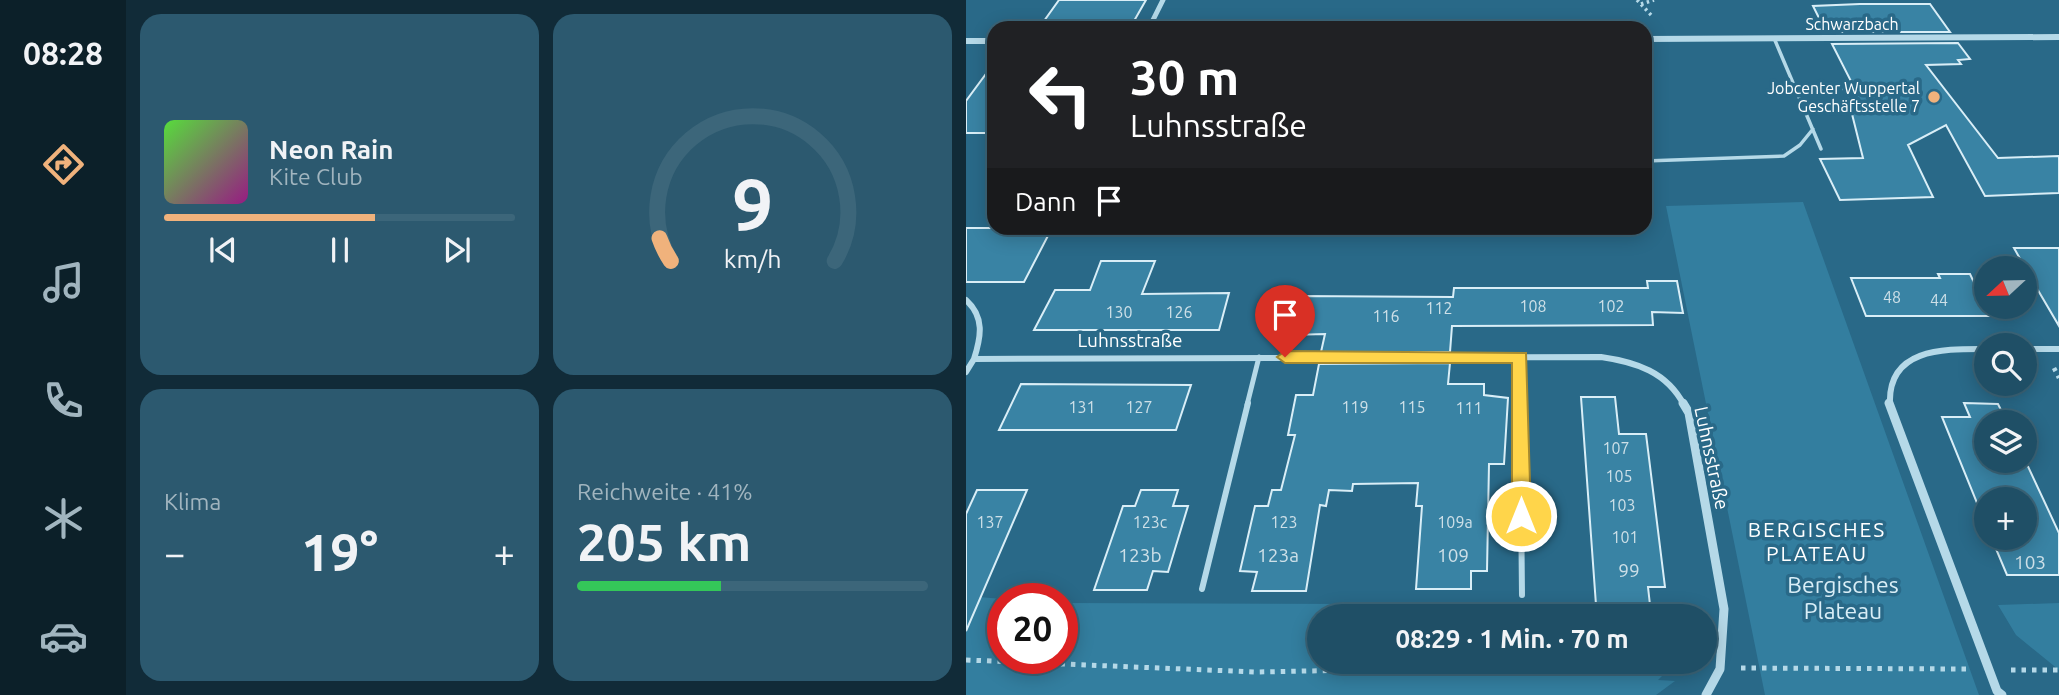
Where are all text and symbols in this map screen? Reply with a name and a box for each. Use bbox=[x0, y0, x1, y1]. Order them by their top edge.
street label: Schwarzbach bbox=[1805, 15, 1899, 33]
text: 08:28 bbox=[23, 35, 103, 71]
icon: left bbox=[1015, 49, 1106, 140]
text: 30 m bbox=[1130, 49, 1239, 104]
place label: Jobcenter Wuppertal Geschäftsstelle 7 bbox=[1767, 79, 1920, 115]
marker: Jobcenter Wuppertal Geschäftsstelle 7 bbox=[1926, 89, 1942, 105]
text: Luhnsstraße bbox=[1130, 107, 1307, 143]
text: Neon Rain bbox=[269, 135, 394, 164]
icon: directions bbox=[39, 140, 88, 189]
text: 9 bbox=[732, 163, 773, 245]
text: Kite Club bbox=[269, 164, 363, 189]
icon: arrive bbox=[1090, 182, 1128, 220]
text: Dann bbox=[1015, 187, 1076, 216]
icon: previous bbox=[204, 231, 242, 269]
icon: pause bbox=[321, 231, 359, 269]
icon: next bbox=[438, 231, 476, 269]
text: km/h bbox=[724, 245, 781, 273]
north arrow bbox=[1974, 256, 2037, 318]
map controls bbox=[1974, 256, 2037, 550]
icon: music bbox=[39, 258, 88, 307]
pin bbox=[1255, 285, 1315, 357]
house number: 48 bbox=[1883, 288, 1901, 306]
house number: 44 bbox=[1930, 291, 1948, 309]
icon: arrive bbox=[1266, 296, 1304, 334]
house number: 108 bbox=[1519, 297, 1547, 315]
house number: 102 bbox=[1597, 297, 1625, 315]
house number: 112 bbox=[1425, 299, 1453, 317]
house number: 130 bbox=[1105, 303, 1133, 321]
house number: 126 bbox=[1165, 303, 1193, 321]
house number: 116 bbox=[1372, 307, 1400, 325]
street label: Luhnsstraße bbox=[1077, 329, 1183, 351]
button: search bbox=[1974, 333, 2037, 396]
icon: phone bbox=[39, 376, 88, 425]
house number: 131 bbox=[1068, 398, 1096, 416]
house number: 127 bbox=[1125, 398, 1153, 416]
house number: 119 bbox=[1341, 398, 1369, 416]
house number: 115 bbox=[1398, 398, 1426, 416]
house number: 111 bbox=[1455, 399, 1483, 417]
street label: Luhnsstraße bbox=[1690, 404, 1734, 512]
button: layers bbox=[1974, 410, 2037, 473]
house number: 107 bbox=[1602, 439, 1630, 457]
house number: 105 bbox=[1605, 467, 1633, 485]
text: Reichweite · 41% bbox=[577, 479, 753, 504]
position arrow bbox=[1484, 479, 1558, 553]
button: + bbox=[1974, 487, 2037, 550]
text: Klima bbox=[164, 489, 221, 514]
icon: climate bbox=[39, 494, 88, 543]
house number: 103 bbox=[1608, 496, 1636, 514]
text: 205 km bbox=[577, 513, 751, 571]
house number: 137 bbox=[976, 513, 1004, 531]
house number: 123c bbox=[1133, 513, 1168, 531]
house number: 123 bbox=[1270, 513, 1298, 531]
house number: 109a bbox=[1437, 513, 1473, 531]
district label: BERGISCHES PLATEAU bbox=[1748, 517, 1886, 565]
text: 19° bbox=[301, 523, 378, 581]
house number: 101 bbox=[1611, 528, 1639, 546]
text: − bbox=[164, 532, 185, 574]
text: + bbox=[494, 532, 515, 574]
house number: 123b bbox=[1118, 544, 1162, 566]
house number: 123a bbox=[1257, 544, 1299, 566]
house number: 109 bbox=[1437, 544, 1469, 566]
house number: 103 bbox=[2014, 551, 2046, 573]
house number: 99 bbox=[1618, 559, 1640, 581]
park label: Bergisches Plateau bbox=[1787, 572, 1899, 623]
speed limit sign: 20 bbox=[987, 583, 1078, 674]
icon: car bbox=[39, 612, 88, 661]
text: 08:29 · 1 Min. · 70 m bbox=[1395, 624, 1629, 653]

